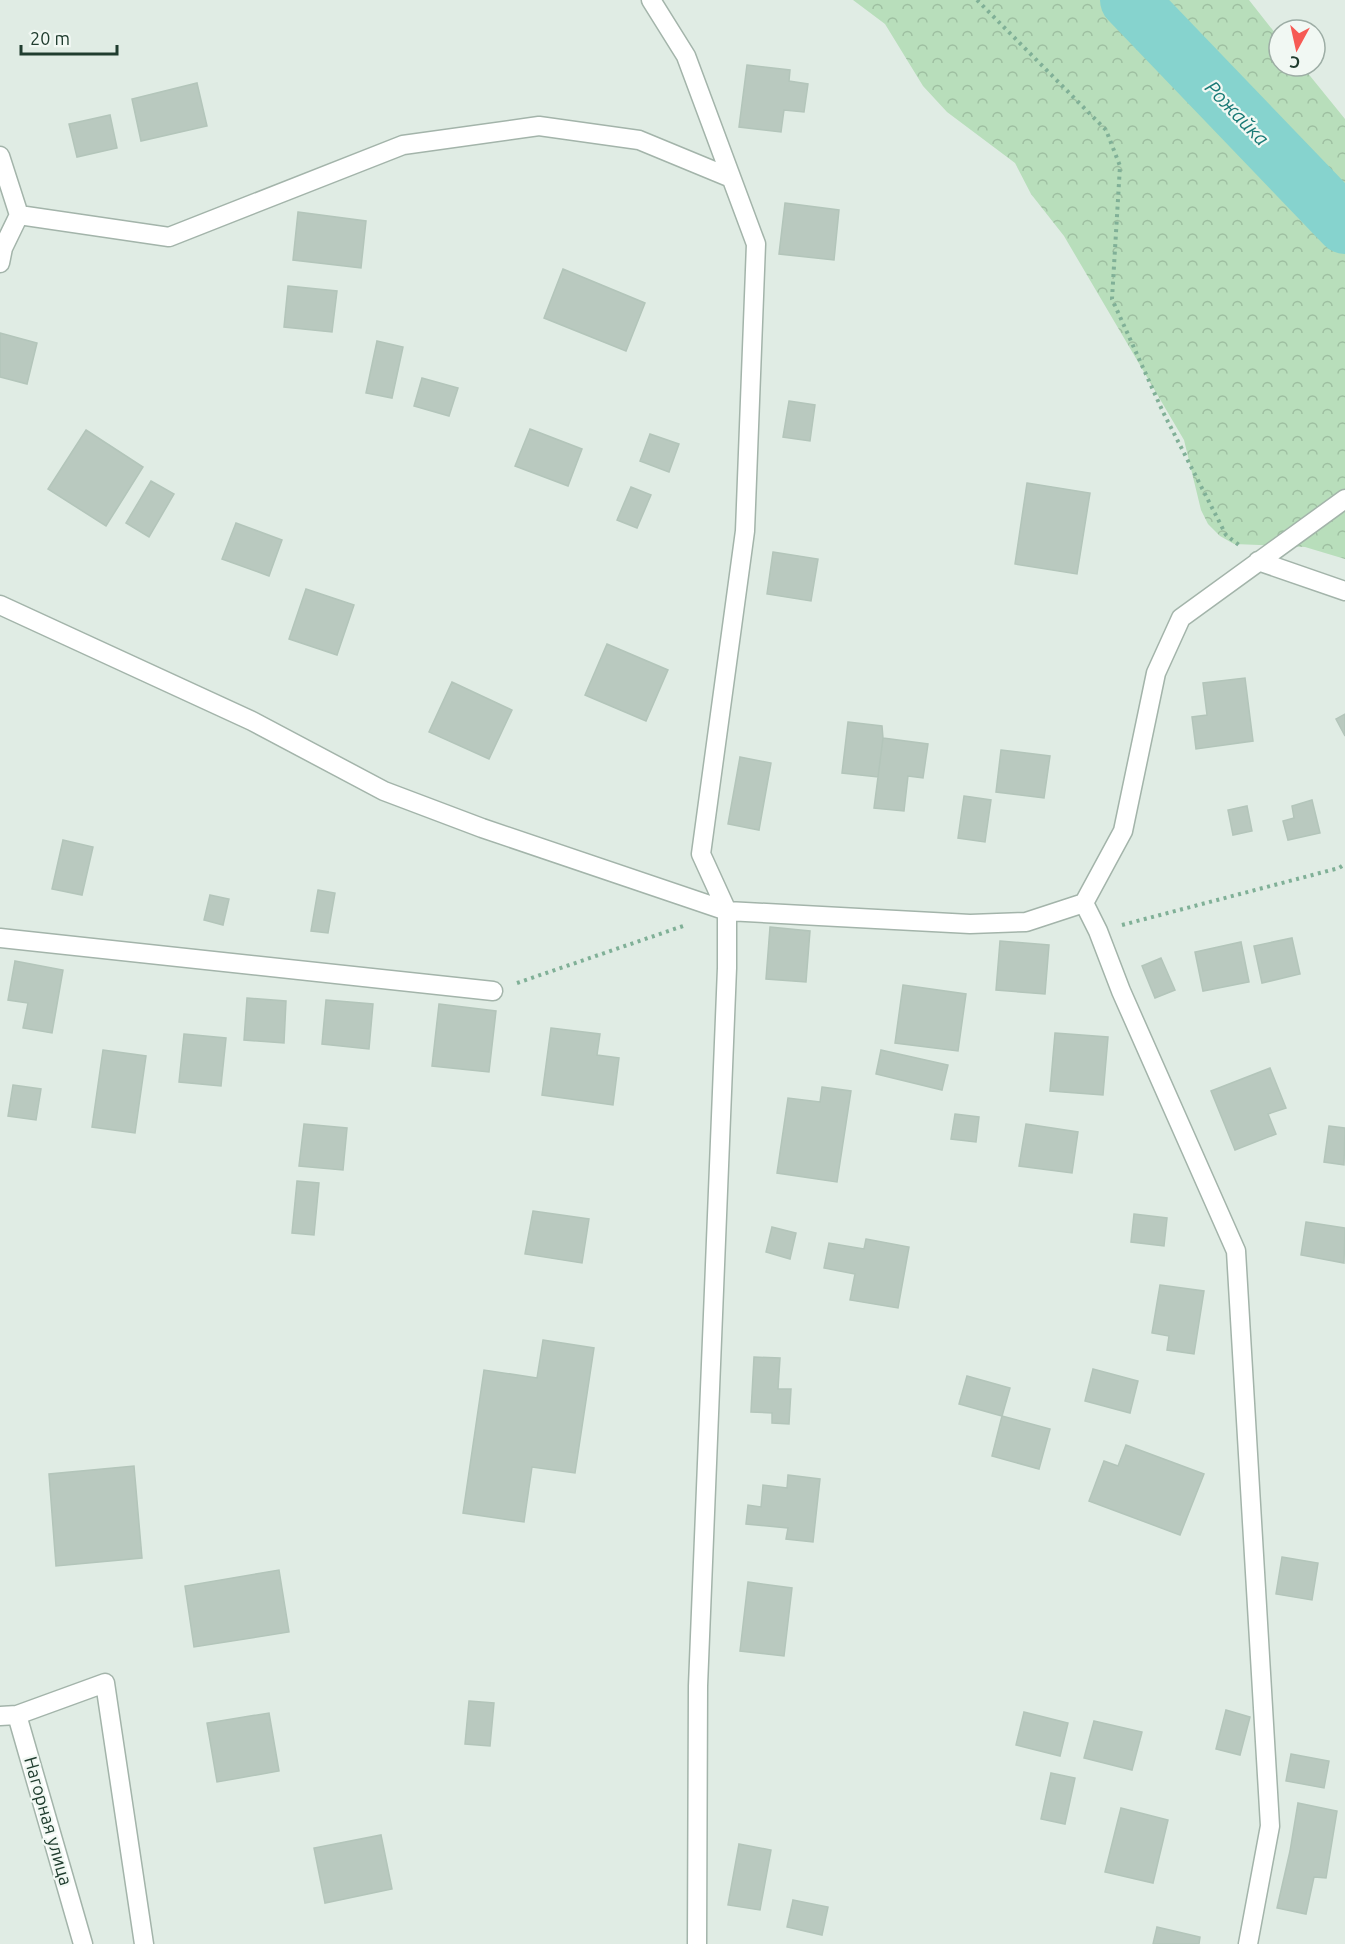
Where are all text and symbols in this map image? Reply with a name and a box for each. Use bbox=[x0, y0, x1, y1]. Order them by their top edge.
scale bar bbox=[21, 18, 117, 56]
north arrow bbox=[1267, 18, 1327, 78]
text: 20 m bbox=[30, 28, 70, 48]
text: С bbox=[1289, 53, 1301, 72]
water label: Рожайка bbox=[1201, 75, 1274, 150]
street label: Нагорная улица bbox=[21, 1754, 77, 1887]

